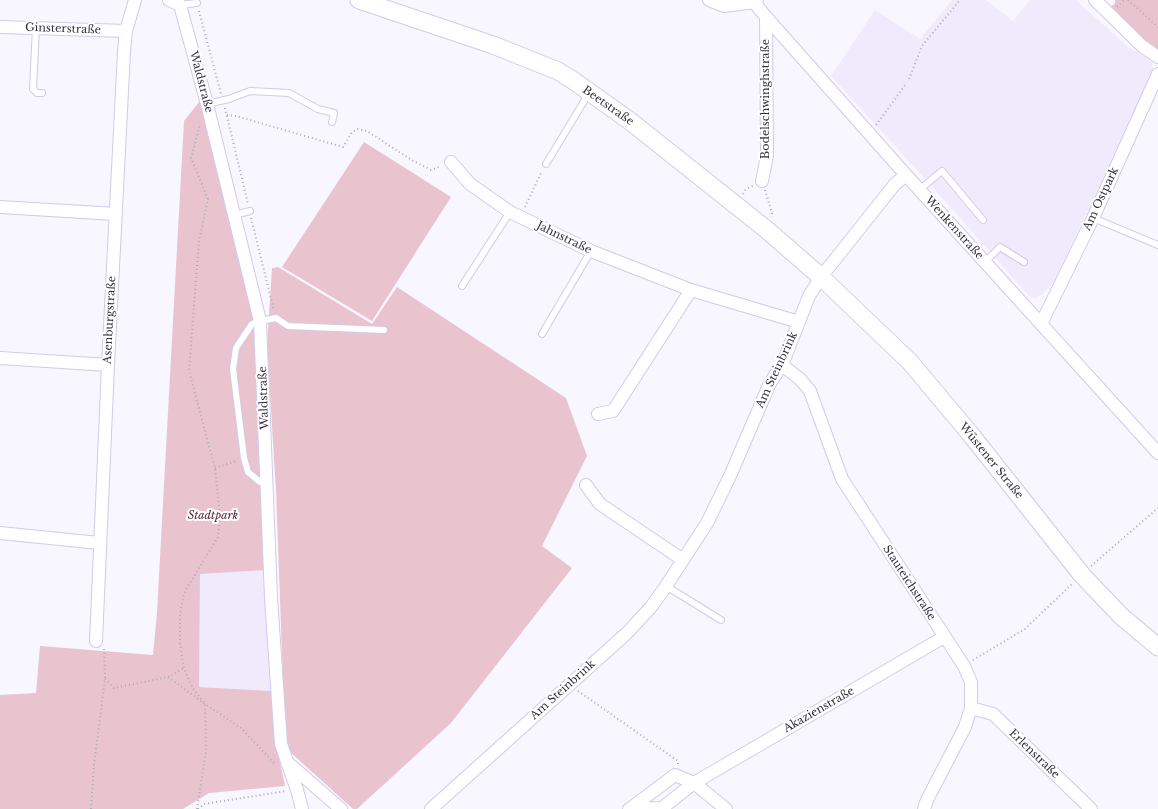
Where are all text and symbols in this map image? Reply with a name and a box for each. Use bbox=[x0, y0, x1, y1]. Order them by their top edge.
street label: Ginsterstraße bbox=[25, 21, 101, 37]
street label: Bodelschwinghstraße bbox=[759, 39, 773, 159]
street label: Waldstraße bbox=[186, 50, 216, 114]
street label: Beetstraße bbox=[580, 84, 636, 128]
street label: Am Ostpark bbox=[1081, 165, 1121, 233]
street label: Wenkenstraße bbox=[922, 194, 986, 262]
street label: Jahnstraße bbox=[534, 219, 594, 257]
street label: Asenburgstraße bbox=[101, 276, 119, 364]
street label: Am Steinbrink bbox=[754, 330, 800, 410]
street label: Waldstraße bbox=[256, 366, 272, 430]
street label: Wüstener Straße bbox=[956, 420, 1026, 502]
park label: Stadtpark bbox=[188, 509, 238, 523]
street label: Stauteichstraße bbox=[880, 543, 938, 623]
street label: Am Steinbrink bbox=[528, 657, 598, 723]
street label: Akazienstraße bbox=[781, 684, 857, 736]
street label: Erlenstraße bbox=[1006, 727, 1062, 781]

